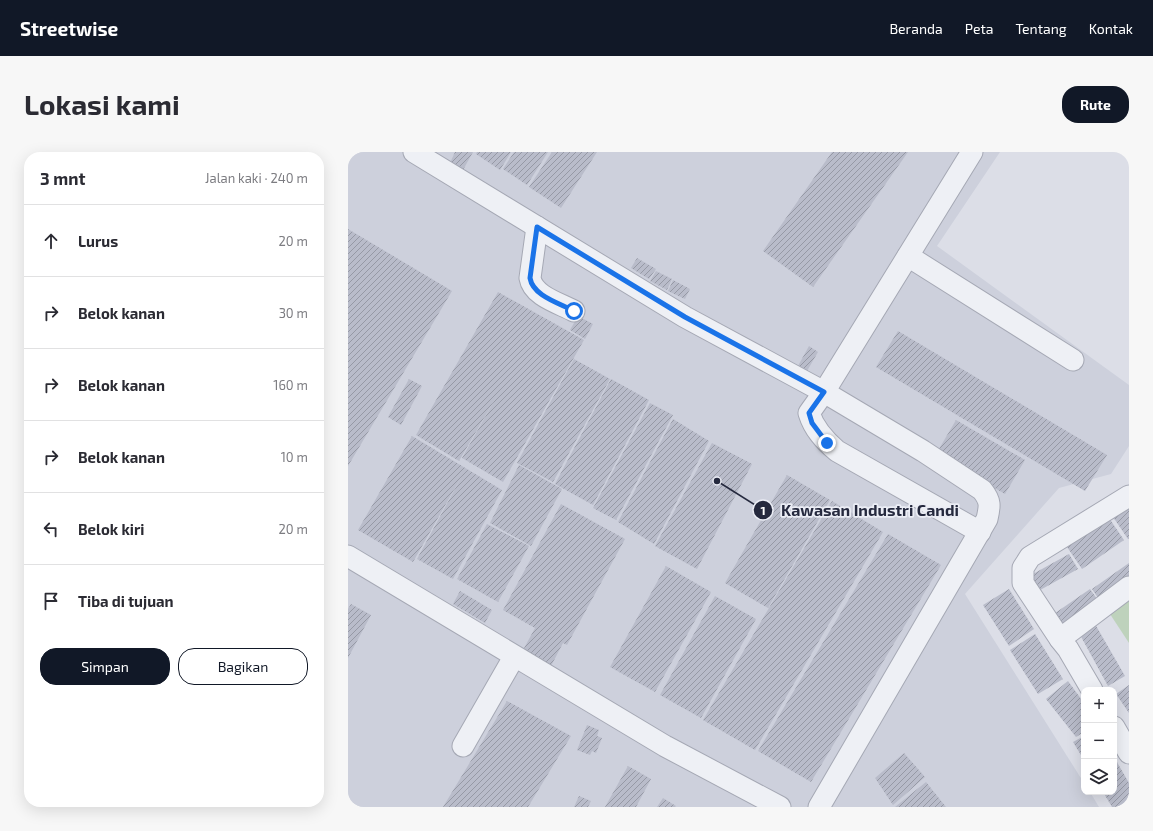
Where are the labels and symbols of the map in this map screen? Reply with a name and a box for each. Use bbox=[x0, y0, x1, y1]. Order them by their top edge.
route start bbox=[565, 302, 583, 320]
route end bbox=[818, 434, 836, 452]
callout: Kawasan Industri Candi bbox=[753, 496, 967, 524]
text: Kawasan Industri Candi bbox=[781, 500, 959, 519]
text: 1 bbox=[760, 503, 766, 517]

